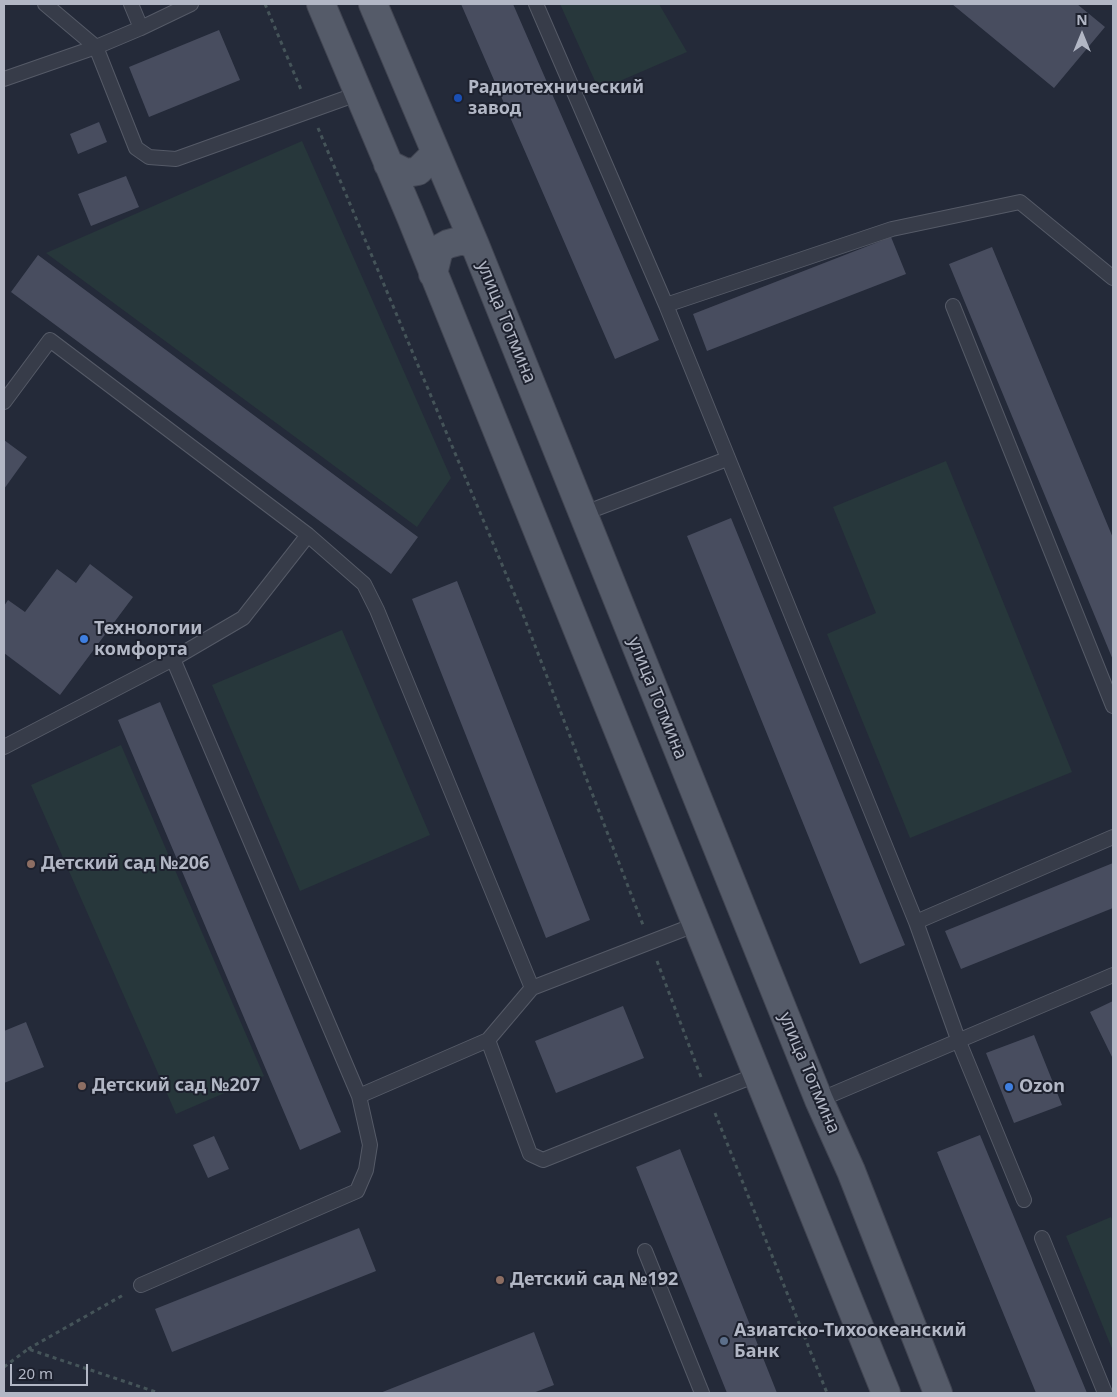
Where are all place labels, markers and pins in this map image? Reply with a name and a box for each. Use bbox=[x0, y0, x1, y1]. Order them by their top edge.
place label: Радиотехнический завод bbox=[468, 77, 644, 120]
marker: Радиотехнический завод bbox=[452, 92, 464, 104]
place label: Технологии комфорта bbox=[94, 618, 202, 660]
marker: Технологии комфорта bbox=[78, 633, 90, 645]
place label: Детский сад №206 bbox=[41, 853, 209, 875]
marker: Детский сад №206 bbox=[25, 858, 37, 870]
place label: Детский сад №207 bbox=[92, 1075, 260, 1097]
place label: Ozon bbox=[1019, 1076, 1065, 1098]
marker: Детский сад №207 bbox=[76, 1080, 88, 1092]
marker: Ozon bbox=[1003, 1081, 1015, 1093]
place label: Детский сад №192 bbox=[510, 1269, 678, 1291]
marker: Детский сад №192 bbox=[494, 1274, 506, 1286]
place label: Азиатско-Тихоокеанский Банк bbox=[734, 1320, 967, 1362]
marker: Азиатско-Тихоокеанский Банк bbox=[718, 1335, 730, 1347]

